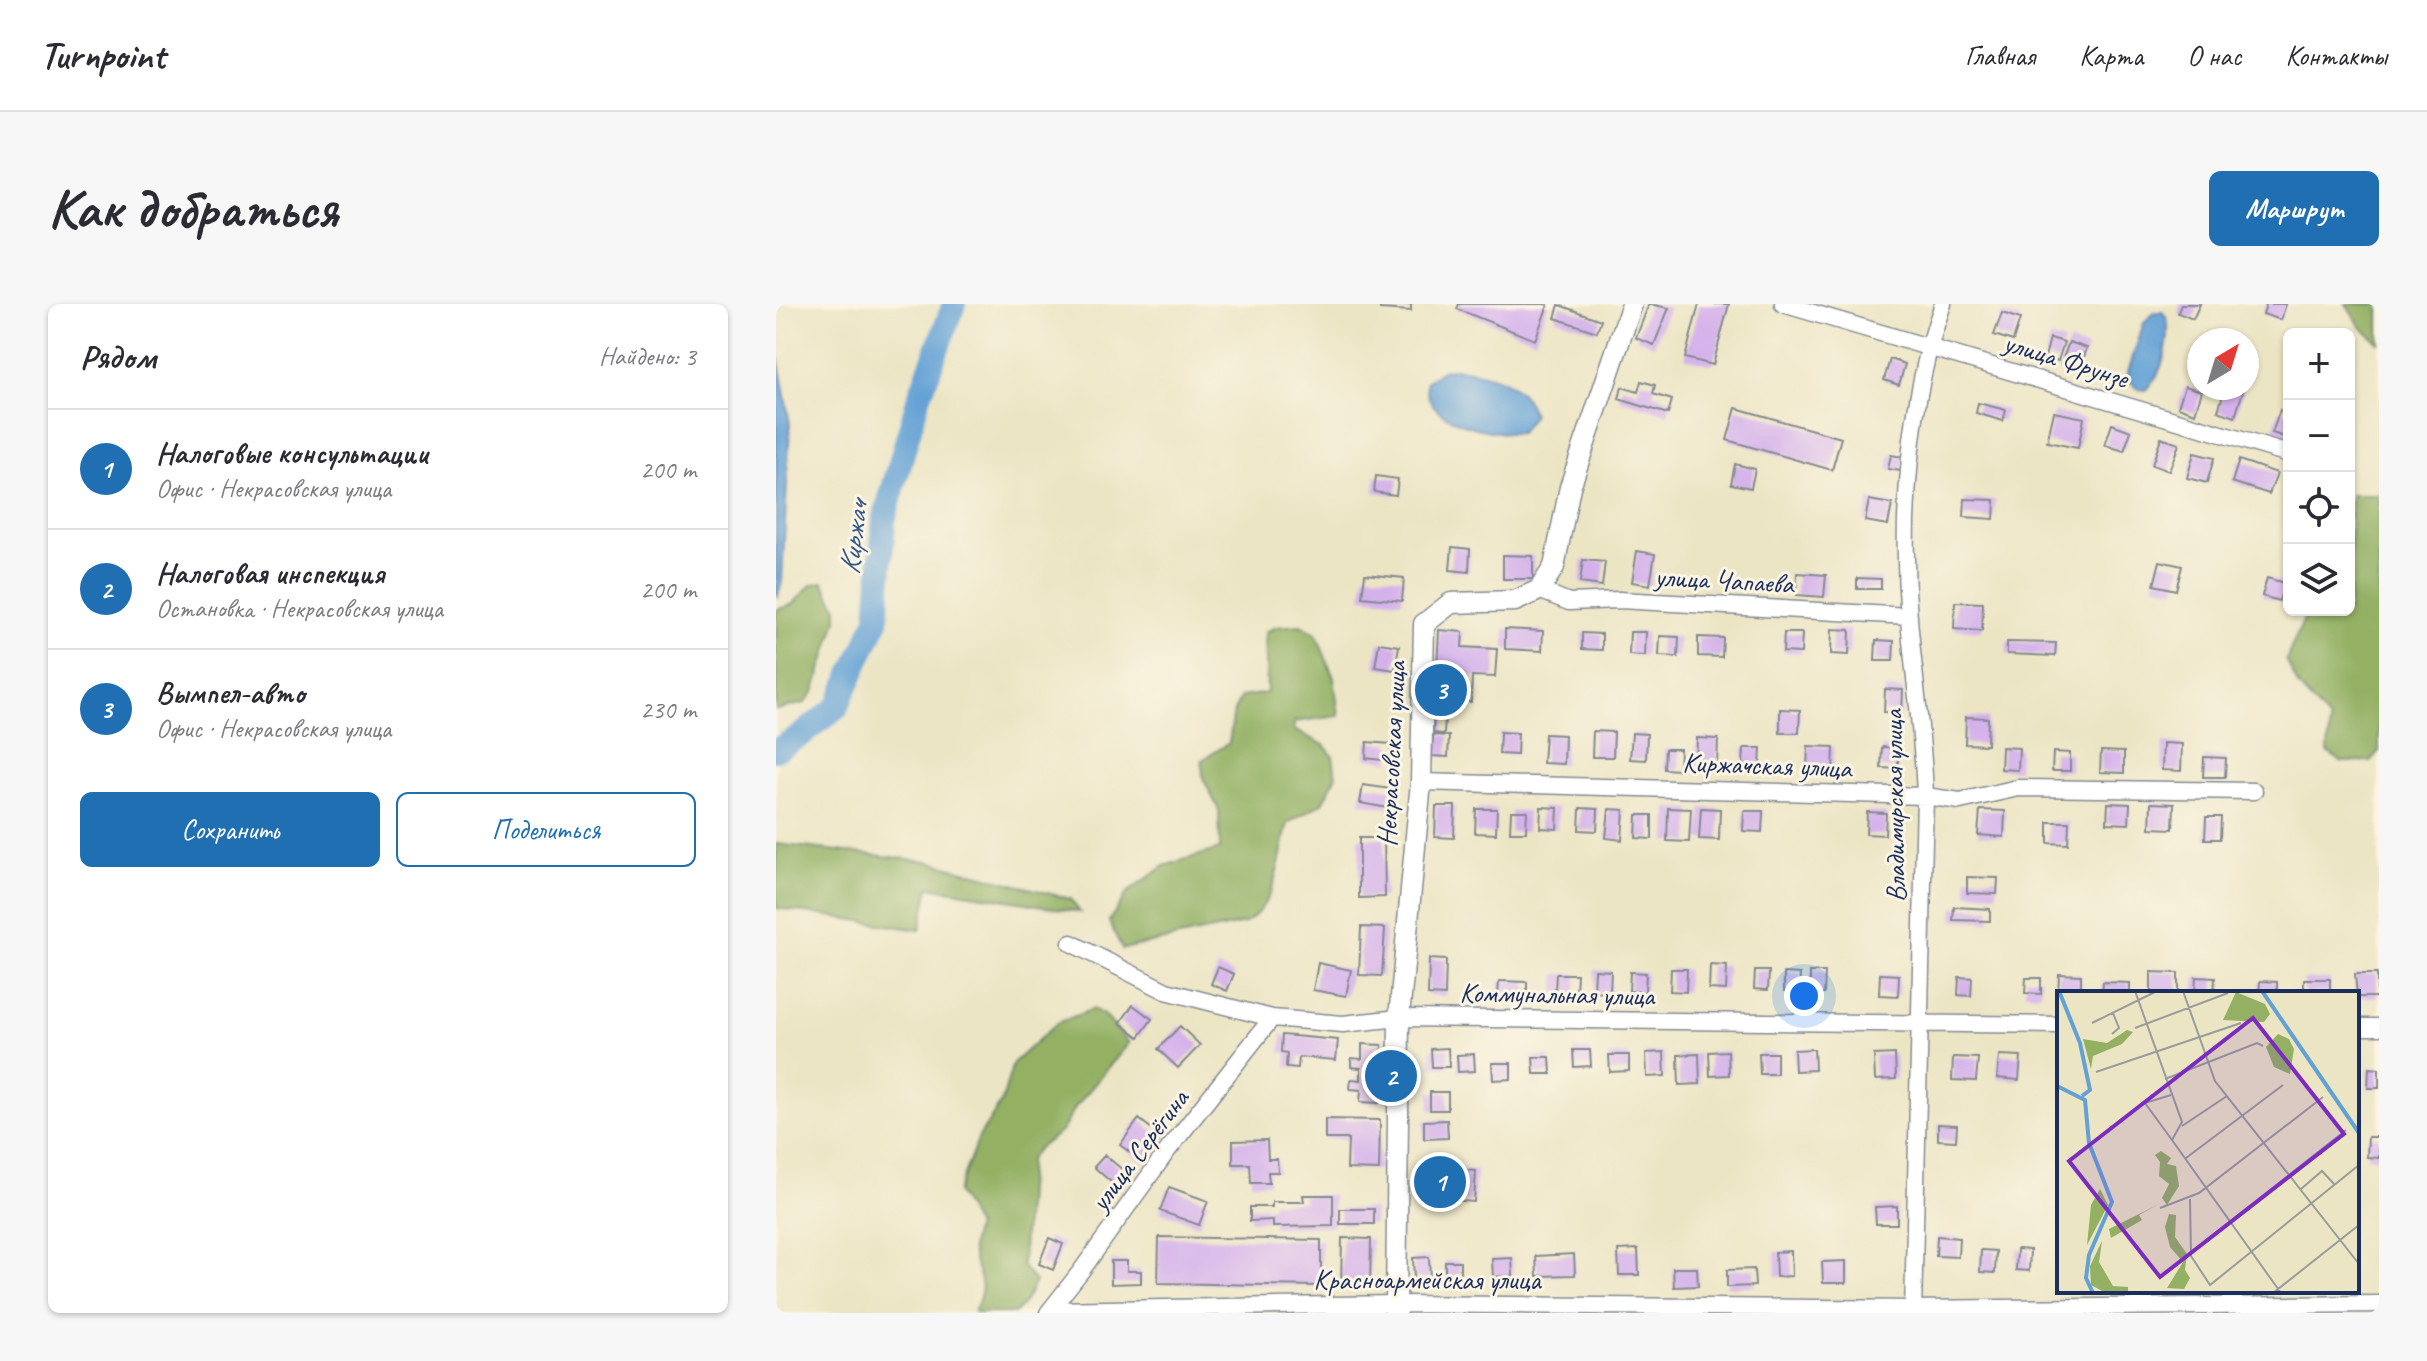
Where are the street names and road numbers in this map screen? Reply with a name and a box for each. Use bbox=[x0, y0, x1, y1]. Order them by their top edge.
street label: улица Фрунзе bbox=[1998, 324, 2134, 396]
street label: улица Чапаева bbox=[1652, 559, 1796, 601]
street label: Некрасовская улица bbox=[1369, 659, 1413, 847]
street label: Владимирская улица bbox=[1875, 708, 1913, 903]
street label: Киржачская улица bbox=[1682, 745, 1854, 785]
street label: Коммунальная улица bbox=[1459, 975, 1656, 1013]
street label: улица Серёгина bbox=[1081, 1081, 1197, 1219]
street label: Красноармейская улица bbox=[1313, 1262, 1542, 1297]

